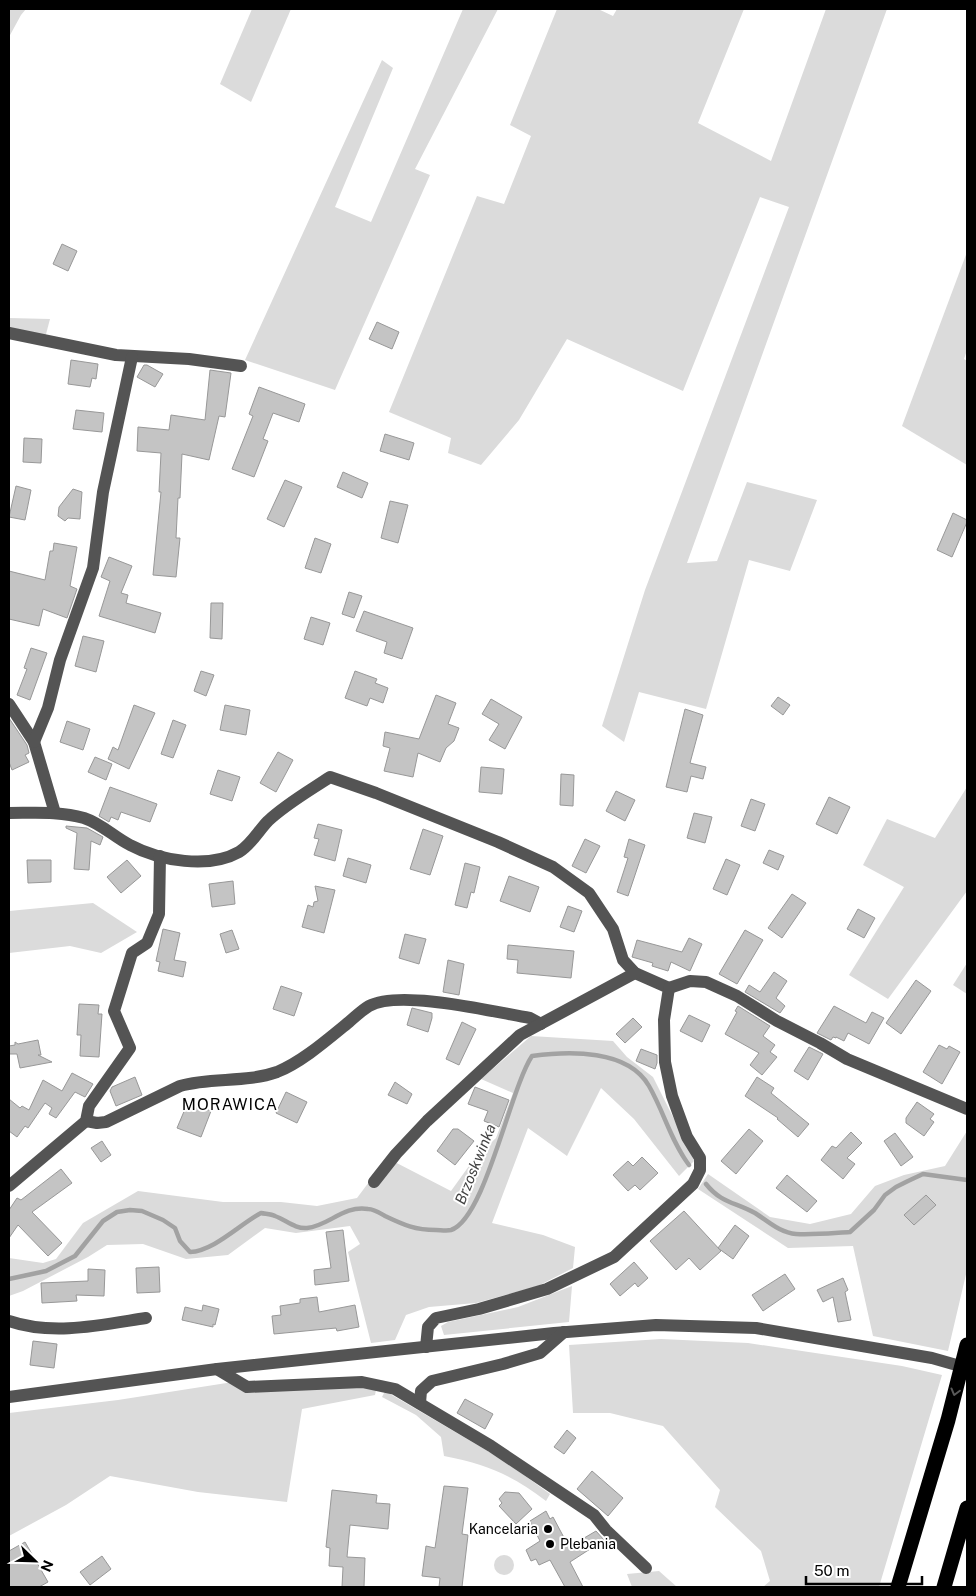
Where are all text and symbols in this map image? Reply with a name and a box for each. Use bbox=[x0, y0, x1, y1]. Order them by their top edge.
district label: MORAWICA bbox=[182, 1095, 278, 1114]
water label: Brzoskwinka bbox=[451, 1121, 499, 1207]
one-way arrow bbox=[950, 1388, 961, 1397]
place label: Kancelaria bbox=[469, 1521, 538, 1537]
marker: Kancelaria bbox=[542, 1523, 554, 1535]
north arrow bbox=[10, 1536, 60, 1586]
place label: Plebania bbox=[560, 1536, 616, 1552]
marker: Plebania bbox=[544, 1538, 556, 1550]
scale bar bbox=[806, 1554, 922, 1586]
text: N bbox=[37, 1558, 56, 1574]
text: 50 m bbox=[814, 1562, 849, 1579]

